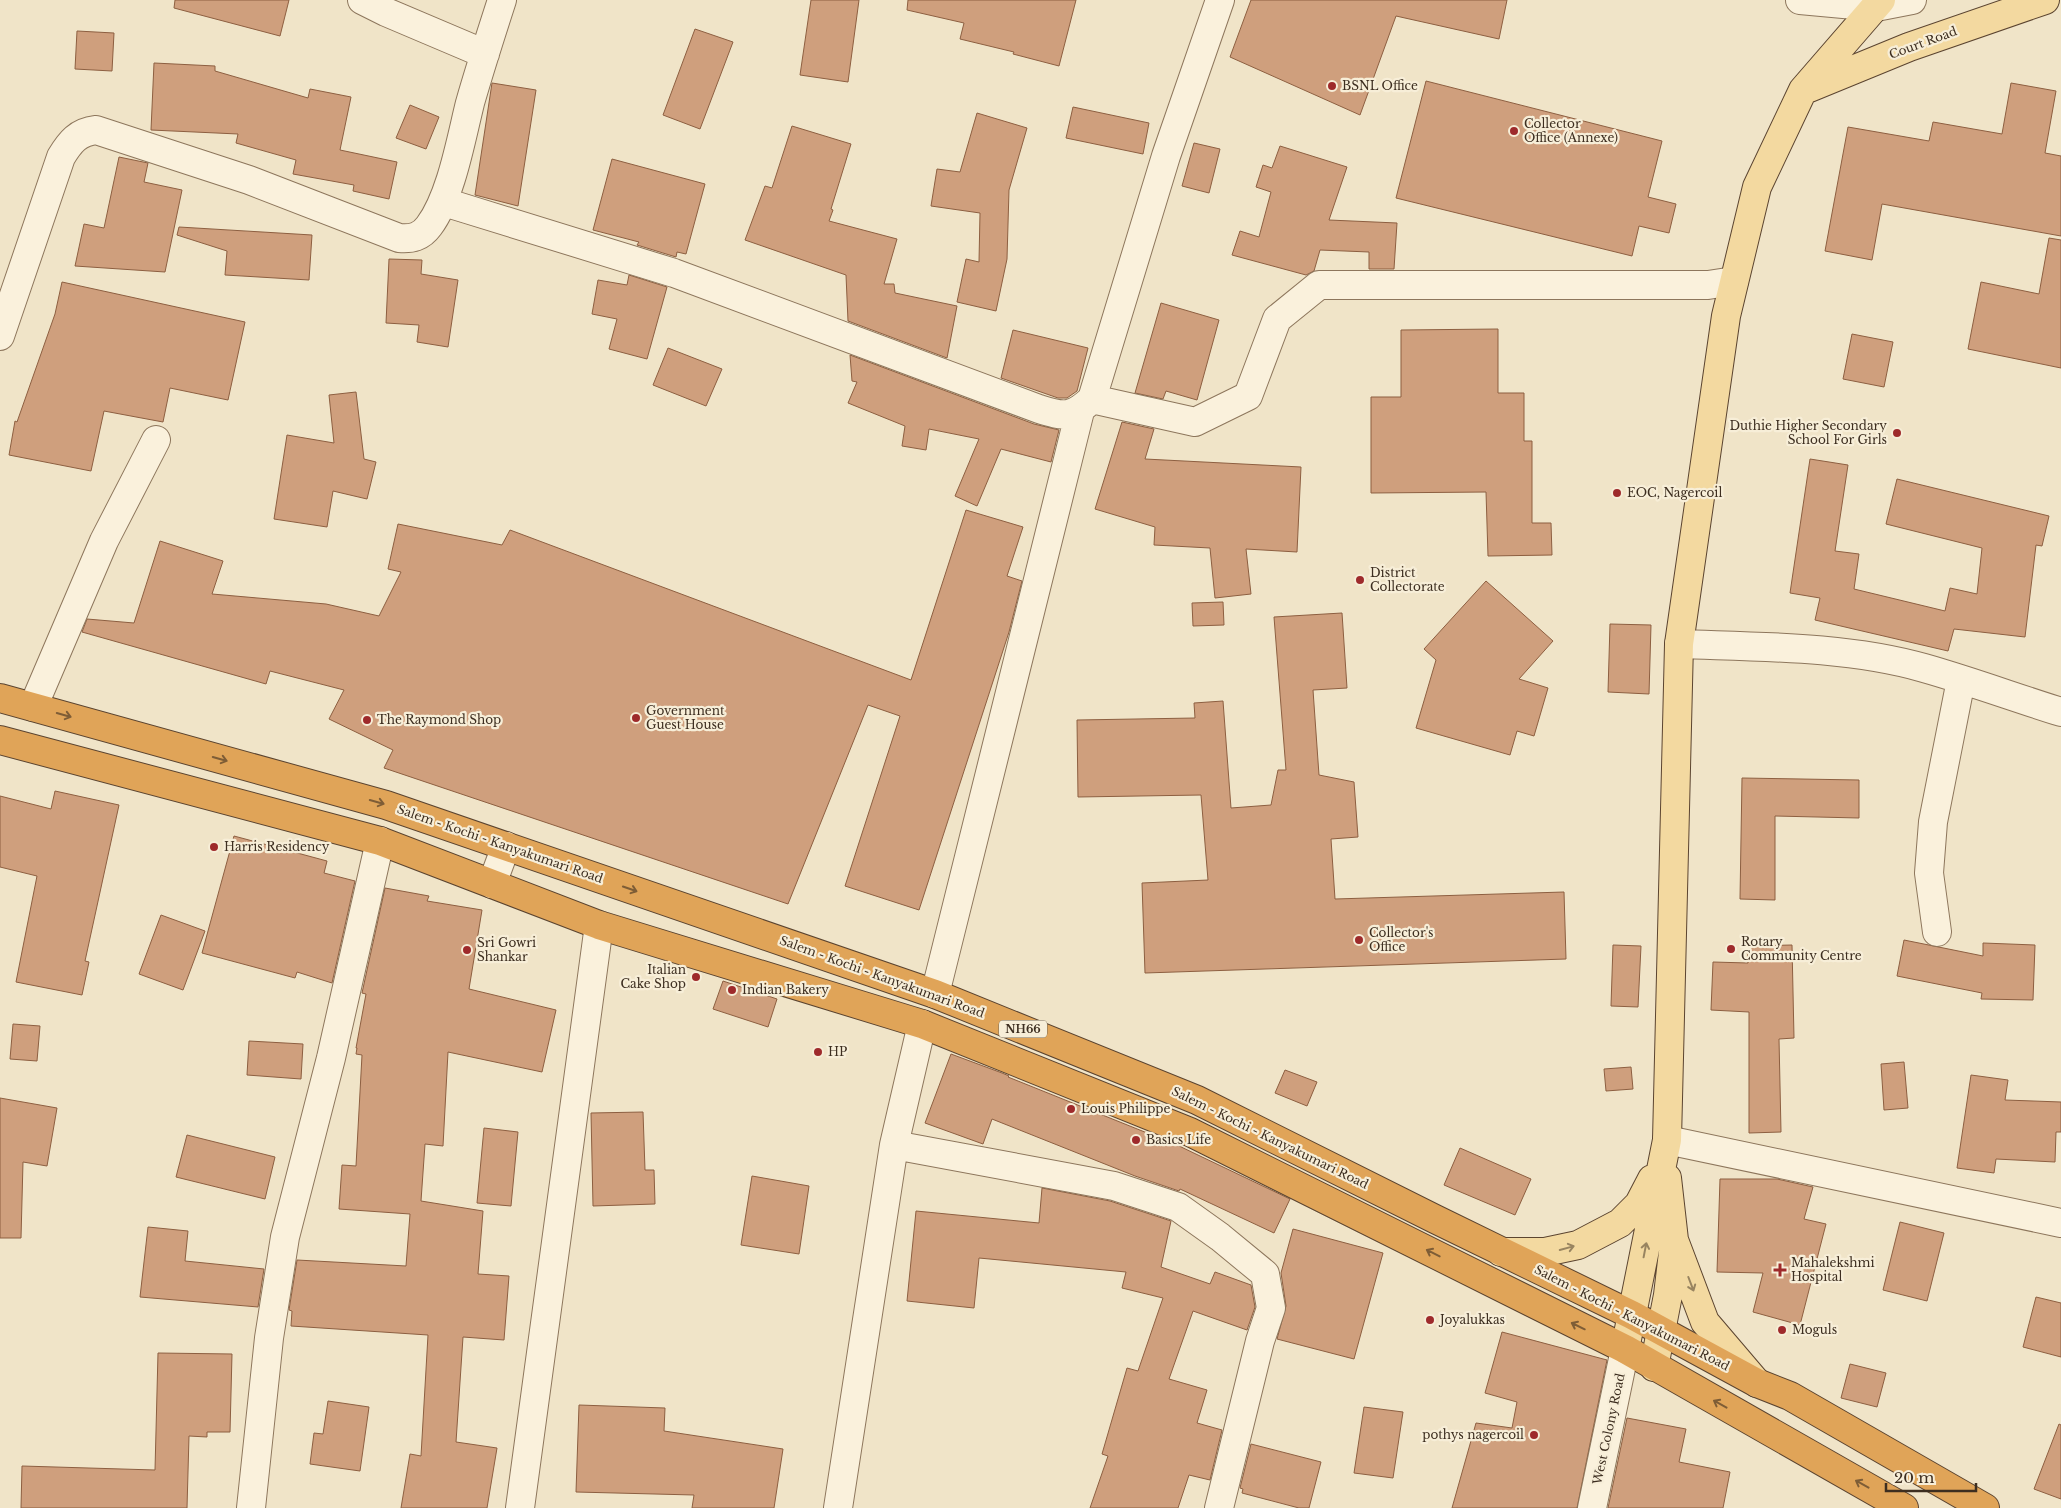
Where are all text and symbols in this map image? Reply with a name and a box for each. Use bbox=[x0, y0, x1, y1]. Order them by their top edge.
street label: Court Road bbox=[1887, 23, 1959, 62]
place label: BSNL Office bbox=[1342, 78, 1418, 93]
marker: BSNL Office bbox=[1326, 80, 1338, 92]
place label: Collector Office (Annexe) bbox=[1524, 116, 1618, 145]
marker: Collector Office (Annexe) bbox=[1508, 125, 1520, 137]
place label: Duthie Higher Secondary School For Girls bbox=[1729, 418, 1887, 447]
marker: Duthie Higher Secondary School For Girls bbox=[1891, 427, 1903, 439]
place label: EOC, Nagercoil bbox=[1627, 485, 1722, 500]
marker: EOC, Nagercoil bbox=[1611, 487, 1623, 499]
place label: District Collectorate bbox=[1370, 565, 1445, 594]
marker: District Collectorate bbox=[1354, 574, 1366, 586]
place label: Government Guest House bbox=[646, 703, 725, 732]
one-way arrow bbox=[56, 711, 72, 720]
place label: The Raymond Shop bbox=[377, 712, 501, 727]
marker: Government Guest House bbox=[630, 712, 642, 724]
marker: The Raymond Shop bbox=[361, 714, 373, 726]
one-way arrow bbox=[212, 754, 228, 764]
one-way arrow bbox=[369, 798, 385, 808]
street label: Salem - Kochi - Kanyakumari Road bbox=[395, 801, 605, 886]
place label: Harris Residency bbox=[224, 839, 330, 854]
marker: Harris Residency bbox=[208, 841, 220, 853]
one-way arrow bbox=[622, 884, 638, 894]
place label: Collector's Office bbox=[1369, 925, 1434, 954]
street label: Salem - Kochi - Kanyakumari Road bbox=[778, 932, 987, 1021]
marker: Collector's Office bbox=[1353, 934, 1365, 946]
place label: Rotary Community Centre bbox=[1741, 934, 1862, 963]
place label: Sri Gowri Shankar bbox=[477, 935, 536, 964]
marker: Rotary Community Centre bbox=[1725, 943, 1737, 955]
marker: Sri Gowri Shankar bbox=[461, 944, 473, 956]
place label: Italian Cake Shop bbox=[620, 962, 686, 991]
marker: Italian Cake Shop bbox=[690, 971, 702, 983]
place label: Indian Bakery bbox=[742, 982, 829, 997]
marker: Indian Bakery bbox=[726, 984, 738, 996]
road number: NH66 bbox=[999, 1021, 1047, 1038]
place label: HP bbox=[828, 1044, 847, 1059]
marker: HP bbox=[812, 1046, 824, 1058]
street label: Salem - Kochi - Kanyakumari Road bbox=[1169, 1083, 1371, 1192]
place label: Louis Philippe bbox=[1081, 1101, 1170, 1116]
marker: Louis Philippe bbox=[1065, 1103, 1077, 1115]
place label: Basics Life bbox=[1146, 1132, 1211, 1147]
marker: Basics Life bbox=[1130, 1134, 1142, 1146]
one-way arrow bbox=[1559, 1243, 1575, 1253]
one-way arrow bbox=[1641, 1243, 1651, 1259]
one-way arrow bbox=[1426, 1248, 1441, 1257]
place label: Mahalekshmi Hospital bbox=[1791, 1255, 1874, 1284]
street label: Salem - Kochi - Kanyakumari Road bbox=[1532, 1262, 1732, 1373]
marker: Mahalekshmi Hospital bbox=[1773, 1263, 1787, 1277]
one-way arrow bbox=[1687, 1276, 1696, 1292]
place label: Joyalukkas bbox=[1438, 1312, 1505, 1327]
marker: Joyalukkas bbox=[1424, 1314, 1436, 1326]
one-way arrow bbox=[1571, 1321, 1586, 1330]
place label: Moguls bbox=[1792, 1322, 1837, 1337]
marker: Moguls bbox=[1776, 1324, 1788, 1336]
street label: West Colony Road bbox=[1589, 1372, 1628, 1487]
one-way arrow bbox=[1714, 1399, 1728, 1409]
place label: pothys nagercoil bbox=[1422, 1427, 1524, 1442]
marker: pothys nagercoil bbox=[1528, 1429, 1540, 1441]
scale bar bbox=[1886, 1460, 1976, 1492]
text: 20 m bbox=[1894, 1468, 1934, 1487]
one-way arrow bbox=[1855, 1479, 1870, 1488]

